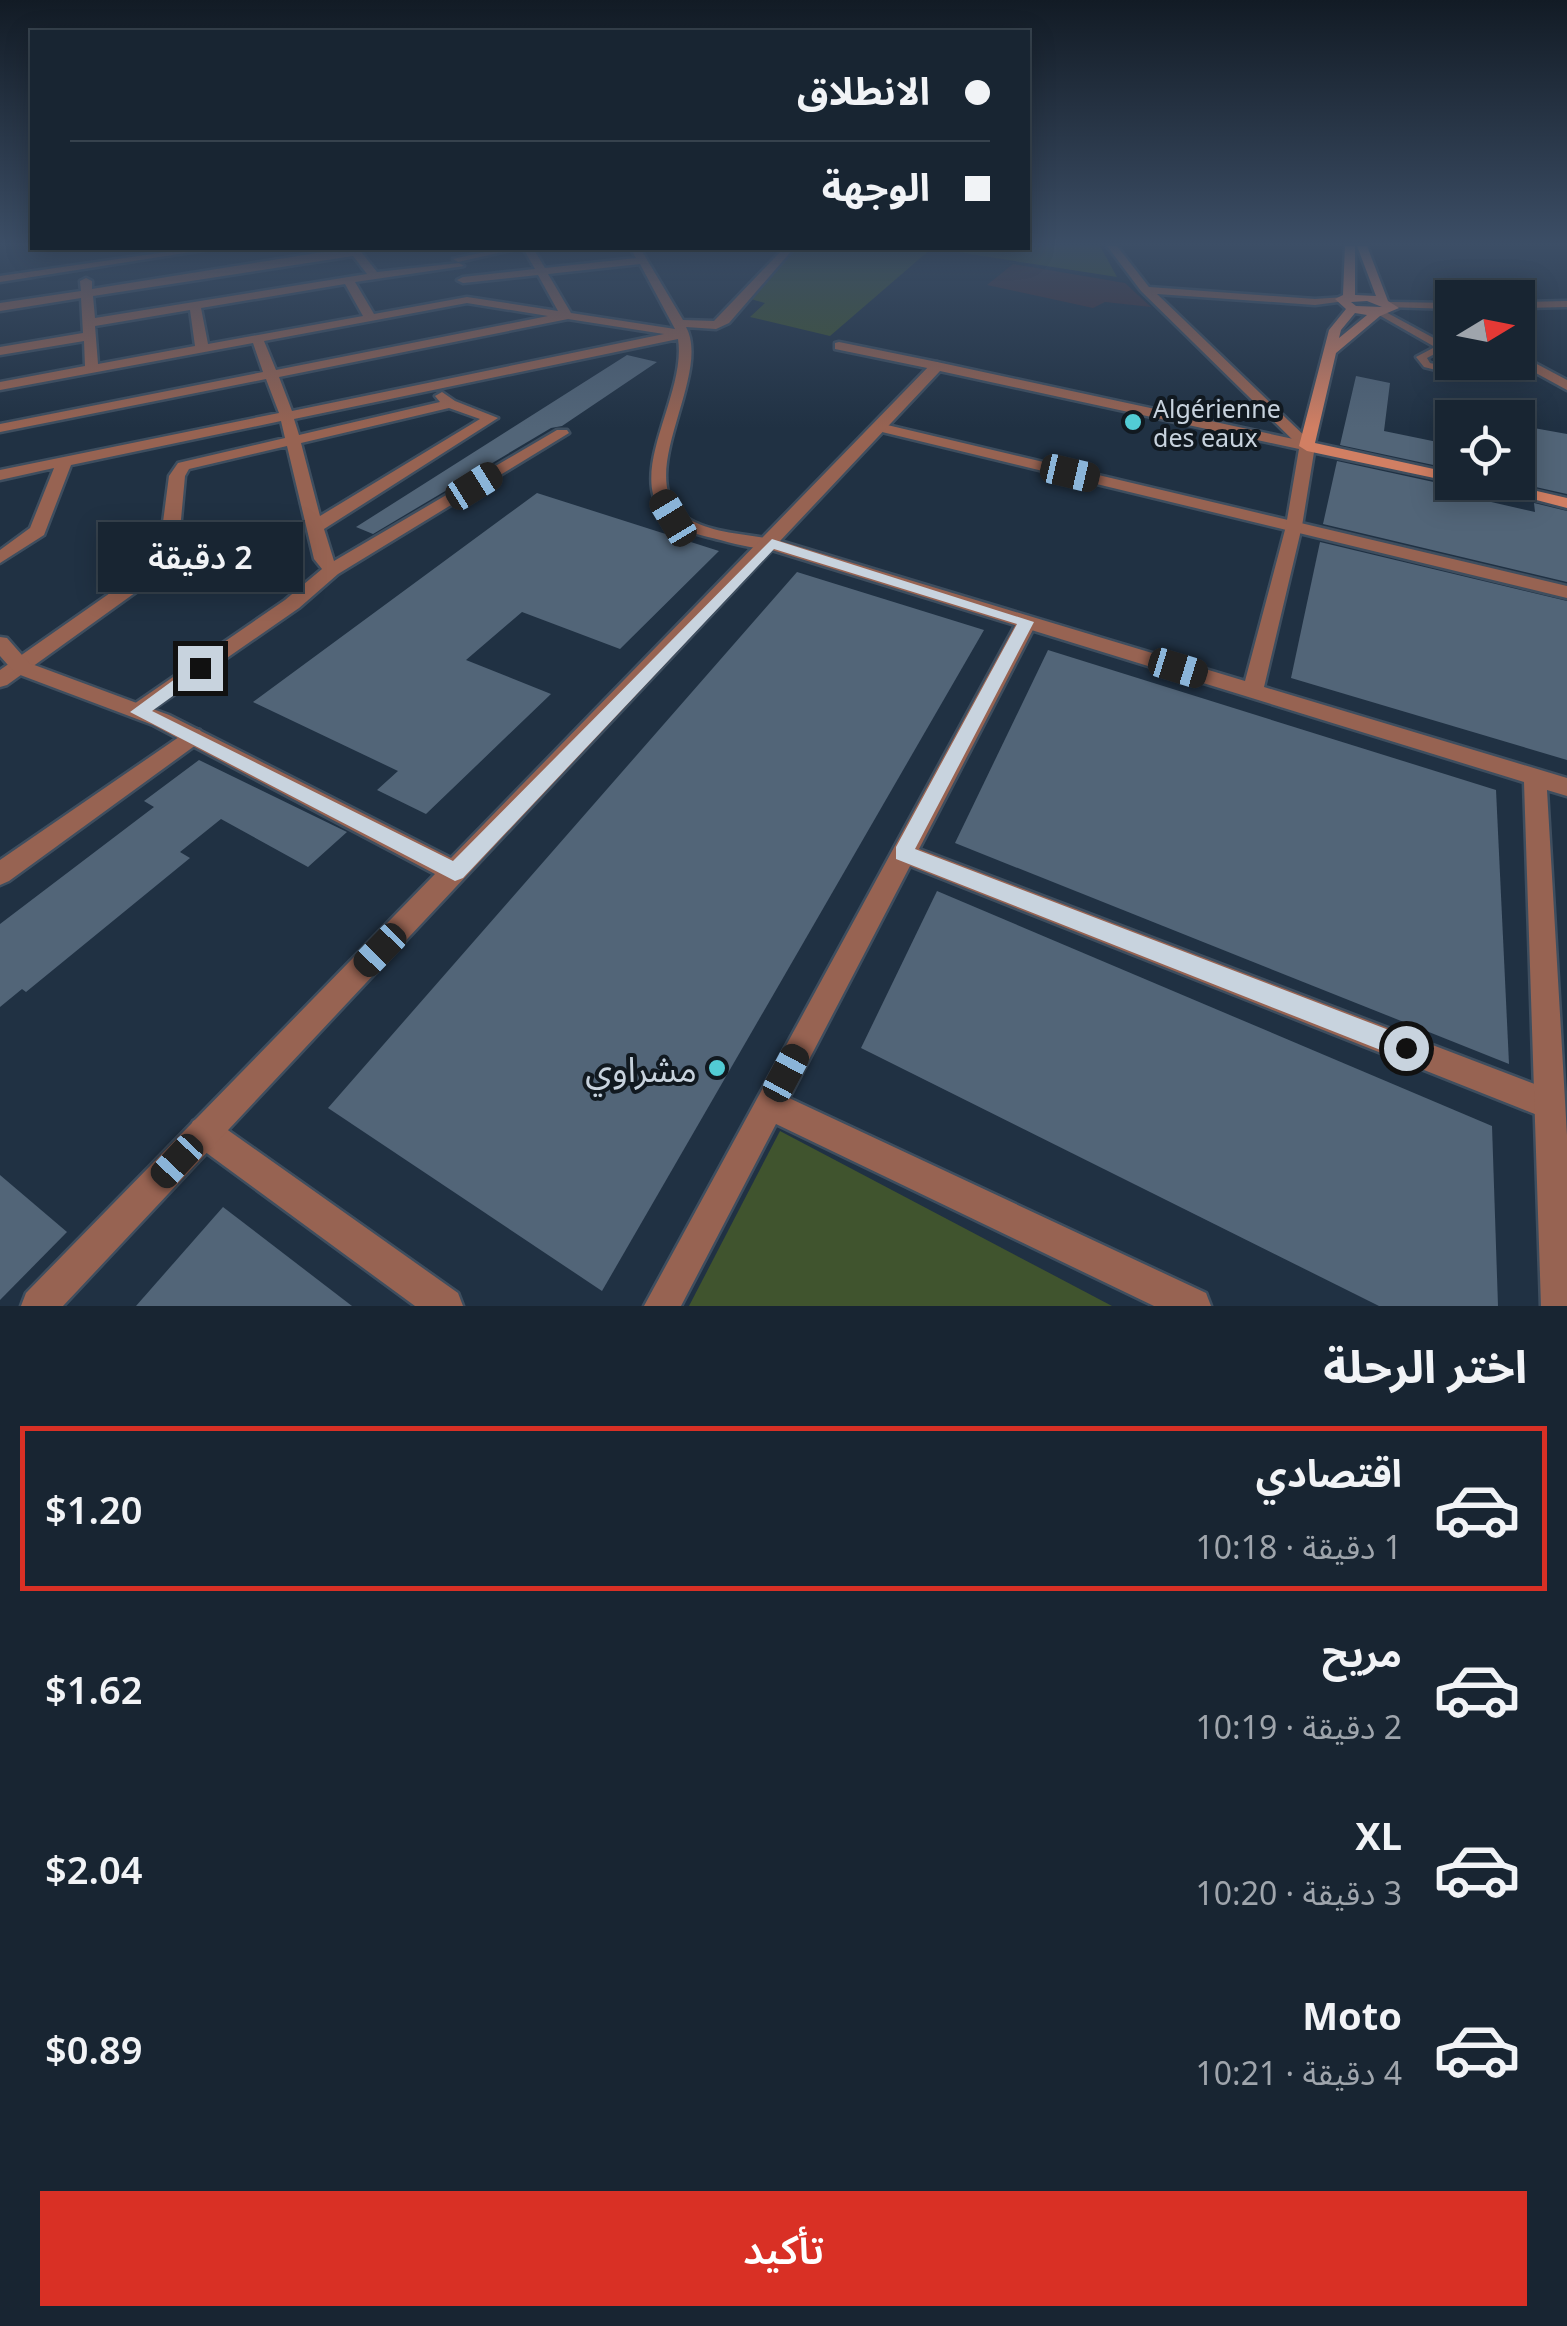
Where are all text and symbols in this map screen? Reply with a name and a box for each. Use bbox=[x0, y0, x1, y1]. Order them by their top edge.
text: الانطلاق bbox=[797, 64, 930, 116]
text: الوجهة bbox=[822, 160, 930, 212]
north arrow bbox=[1435, 280, 1535, 380]
map controls bbox=[1435, 280, 1535, 500]
place label: Algérienne des eaux bbox=[1153, 391, 1281, 454]
button: locate bbox=[1435, 400, 1535, 500]
marker: Algérienne des eaux bbox=[1122, 411, 1144, 433]
car bbox=[1037, 452, 1103, 494]
car bbox=[441, 457, 507, 515]
car bbox=[645, 485, 701, 551]
callout: 2 دقيقة bbox=[98, 523, 302, 593]
text: 2 دقيقة bbox=[148, 535, 253, 578]
car bbox=[1145, 645, 1211, 691]
route end bbox=[178, 646, 223, 691]
car bbox=[348, 918, 412, 982]
route start bbox=[1384, 1026, 1429, 1071]
car bbox=[759, 1039, 813, 1107]
place label: مشراوي bbox=[585, 1045, 697, 1097]
marker: مشراوي bbox=[706, 1057, 728, 1079]
car bbox=[146, 1129, 208, 1193]
text: اختر الرحلة bbox=[1323, 1335, 1527, 1396]
text: اقتصادي bbox=[1256, 1446, 1402, 1498]
icon: car bbox=[1432, 1464, 1522, 1554]
text: $1.20 bbox=[45, 1483, 142, 1535]
text: 1 دقيقة · 10:18 bbox=[1195, 1525, 1402, 1568]
text: مريح bbox=[1322, 1626, 1402, 1678]
icon: car bbox=[1432, 1644, 1522, 1734]
text: $1.62 bbox=[45, 1663, 142, 1715]
text: 2 دقيقة · 10:19 bbox=[1195, 1705, 1402, 1748]
text: XL bbox=[1355, 1809, 1402, 1861]
icon: car bbox=[1432, 1824, 1522, 1914]
text: $2.04 bbox=[45, 1843, 142, 1895]
text: 3 دقيقة · 10:20 bbox=[1195, 1871, 1402, 1914]
text: Moto bbox=[1302, 1989, 1402, 2041]
icon: car bbox=[1432, 2004, 1522, 2094]
text: $0.89 bbox=[45, 2023, 142, 2075]
text: 4 دقيقة · 10:21 bbox=[1195, 2051, 1402, 2094]
button: تأكيد bbox=[40, 2191, 1527, 2306]

